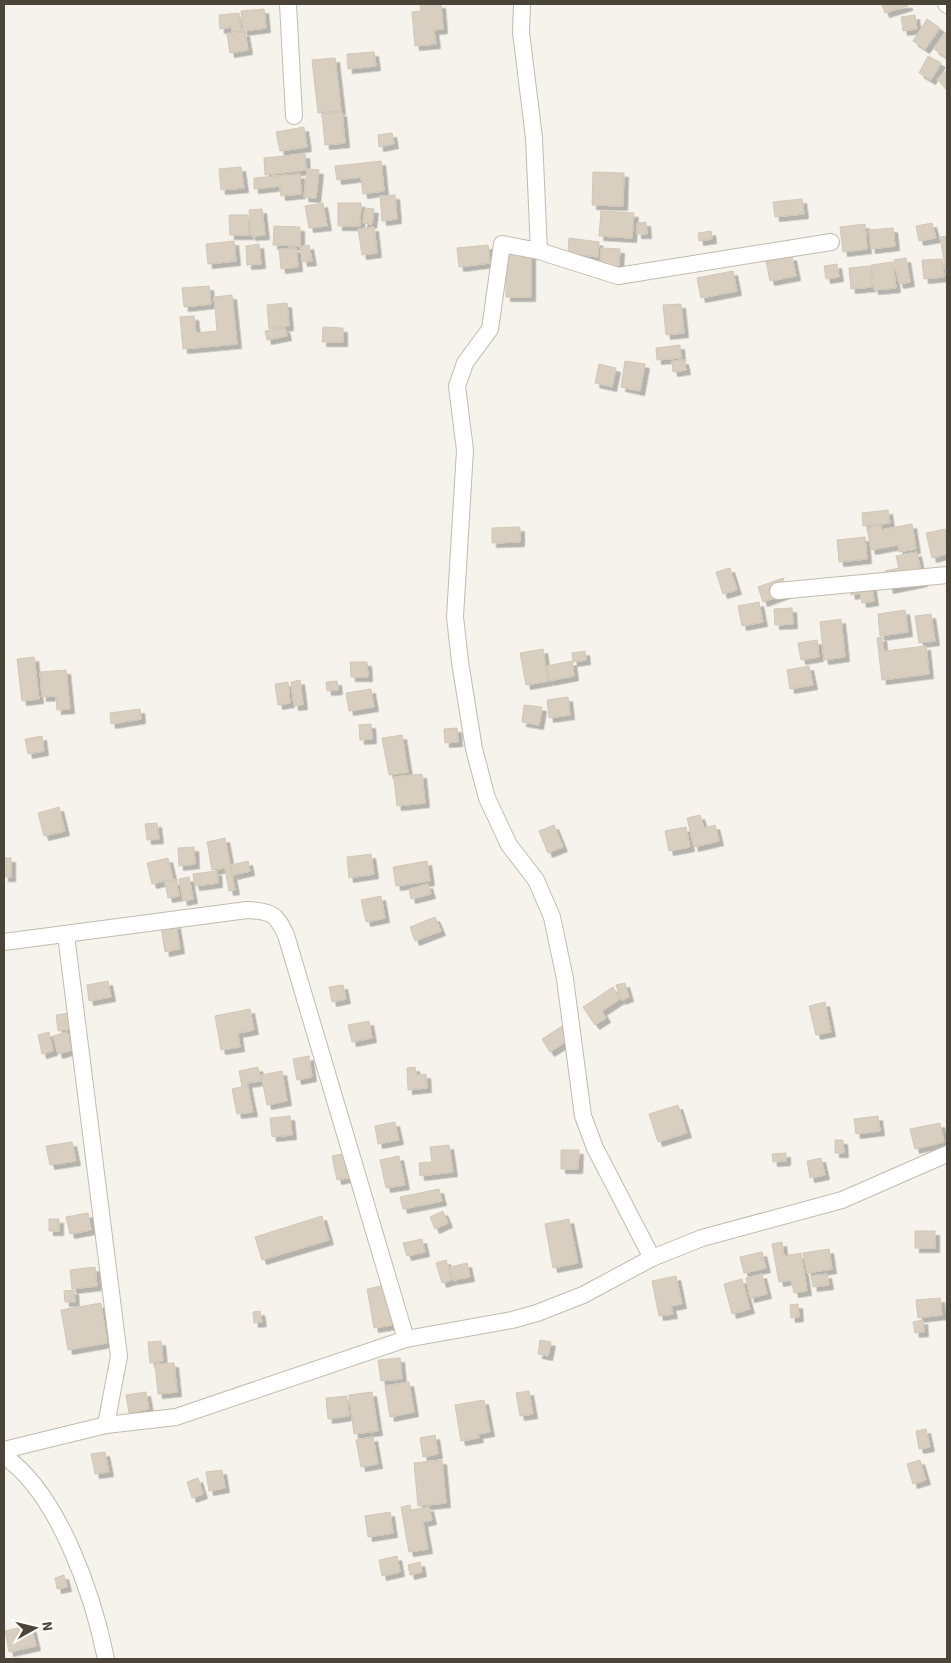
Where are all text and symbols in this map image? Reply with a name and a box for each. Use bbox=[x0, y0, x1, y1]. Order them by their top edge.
north arrow bbox=[10, 1603, 60, 1653]
text: N bbox=[36, 1620, 57, 1632]

